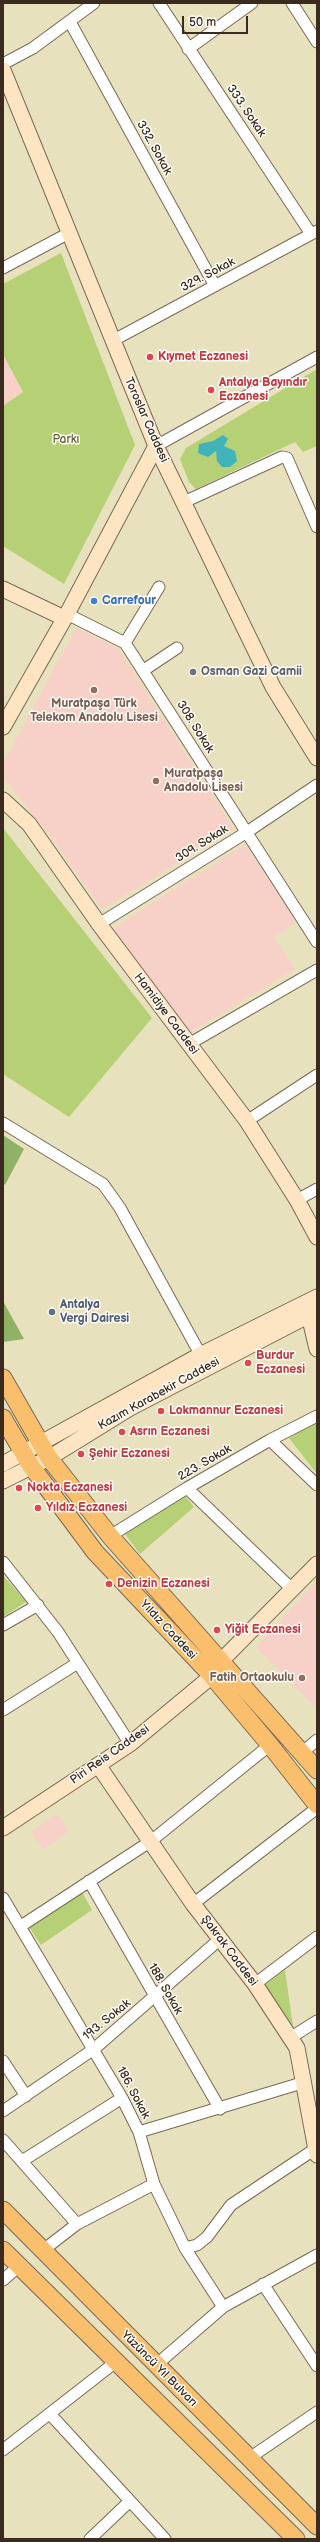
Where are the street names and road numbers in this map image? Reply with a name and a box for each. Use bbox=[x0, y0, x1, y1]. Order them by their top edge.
street label: 333. Sokak bbox=[223, 82, 269, 140]
street label: 332. Sokak bbox=[133, 118, 175, 178]
street label: 329. Sokak bbox=[178, 255, 238, 295]
street label: Toroslar Caddesi bbox=[121, 375, 171, 465]
street label: 308. Sokak bbox=[173, 698, 217, 756]
street label: 309. Sokak bbox=[173, 822, 231, 866]
street label: Hamidiye Caddesi bbox=[131, 971, 201, 1057]
street label: Kazım Karabekir Caddesi bbox=[96, 1355, 222, 1433]
street label: 223. Sokak bbox=[176, 1442, 234, 1484]
street label: Yıldız Caddesi bbox=[137, 1597, 199, 1663]
street label: Piri Reis Caddesi bbox=[68, 1722, 152, 1788]
street label: Şakrak Caddesi bbox=[198, 1913, 260, 1989]
street label: 188. Sokak bbox=[145, 1961, 185, 2017]
street label: 193. Sokak bbox=[80, 1996, 134, 2044]
street label: 186. Sokak bbox=[113, 2064, 153, 2122]
street label: Yüzüncü Yıl Bulvarı bbox=[118, 2328, 200, 2410]

